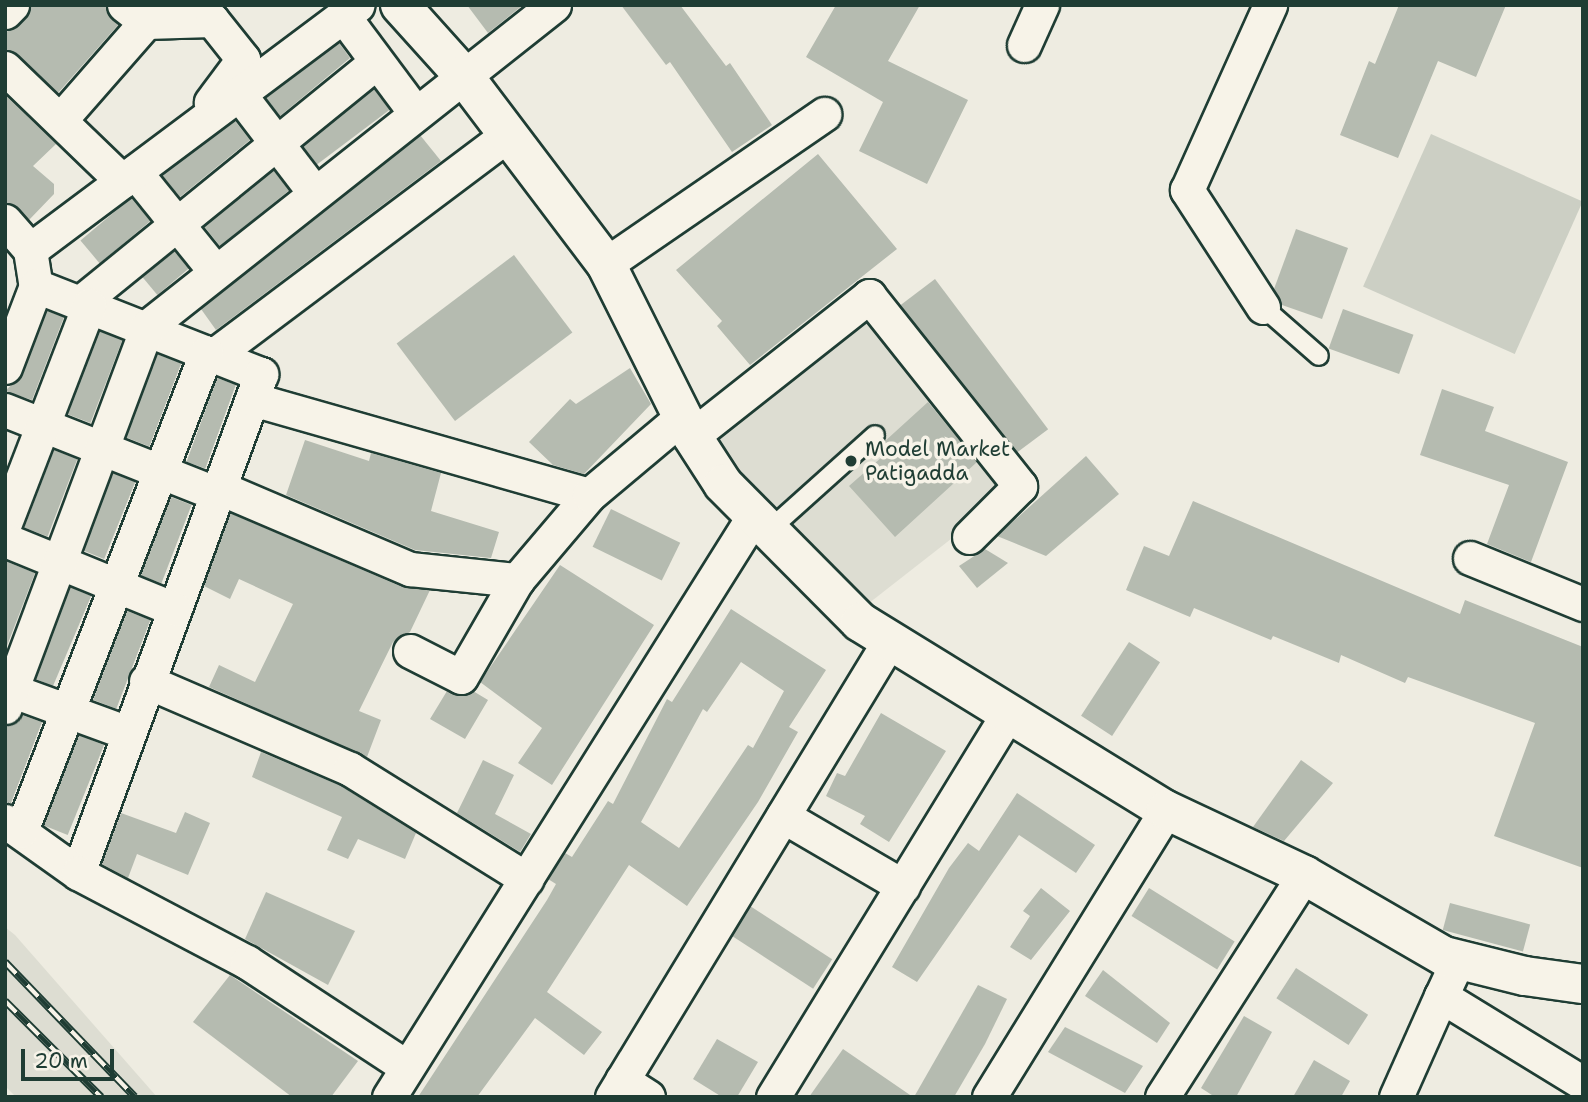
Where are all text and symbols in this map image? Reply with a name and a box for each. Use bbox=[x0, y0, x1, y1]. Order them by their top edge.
place label: Model Market Patigadda bbox=[865, 436, 1010, 486]
marker: Model Market Patigadda bbox=[843, 453, 859, 469]
scale bar bbox=[24, 1036, 117, 1080]
text: 20 m bbox=[34, 1047, 88, 1075]

